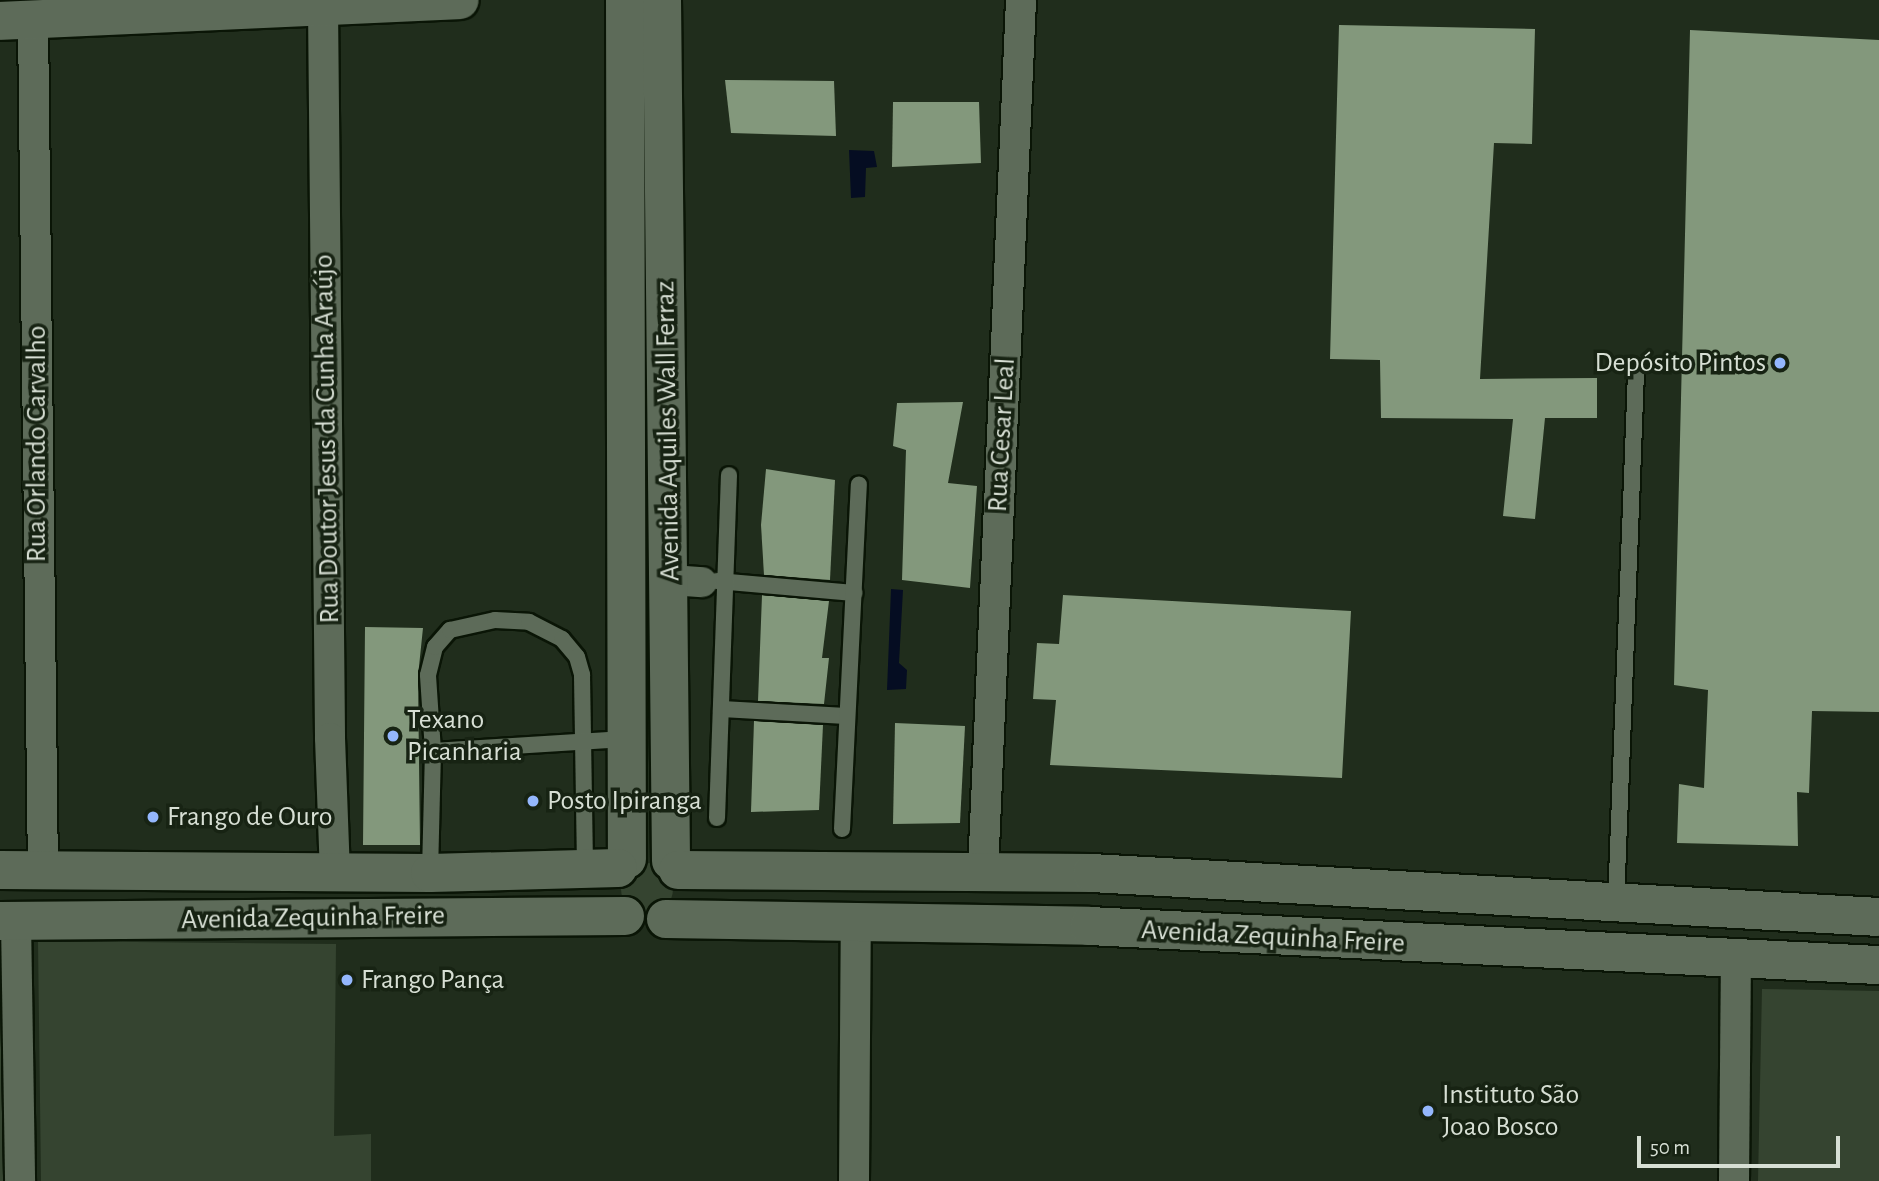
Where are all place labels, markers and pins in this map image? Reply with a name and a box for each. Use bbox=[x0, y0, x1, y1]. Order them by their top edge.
place label: Depósito Pintos bbox=[1595, 346, 1766, 380]
marker: Depósito Pintos bbox=[1772, 355, 1788, 371]
place label: Texano Picanharia bbox=[407, 703, 522, 769]
marker: Texano Picanharia bbox=[385, 728, 401, 744]
place label: Posto Ipiranga bbox=[547, 784, 702, 818]
marker: Posto Ipiranga bbox=[525, 793, 541, 809]
place label: Frango de Ouro bbox=[167, 800, 333, 834]
marker: Frango de Ouro bbox=[145, 809, 161, 825]
place label: Frango Pança bbox=[361, 963, 504, 997]
marker: Frango Pança bbox=[339, 972, 355, 988]
place label: Instituto São Joao Bosco bbox=[1442, 1078, 1579, 1144]
marker: Instituto São Joao Bosco bbox=[1420, 1103, 1436, 1119]

